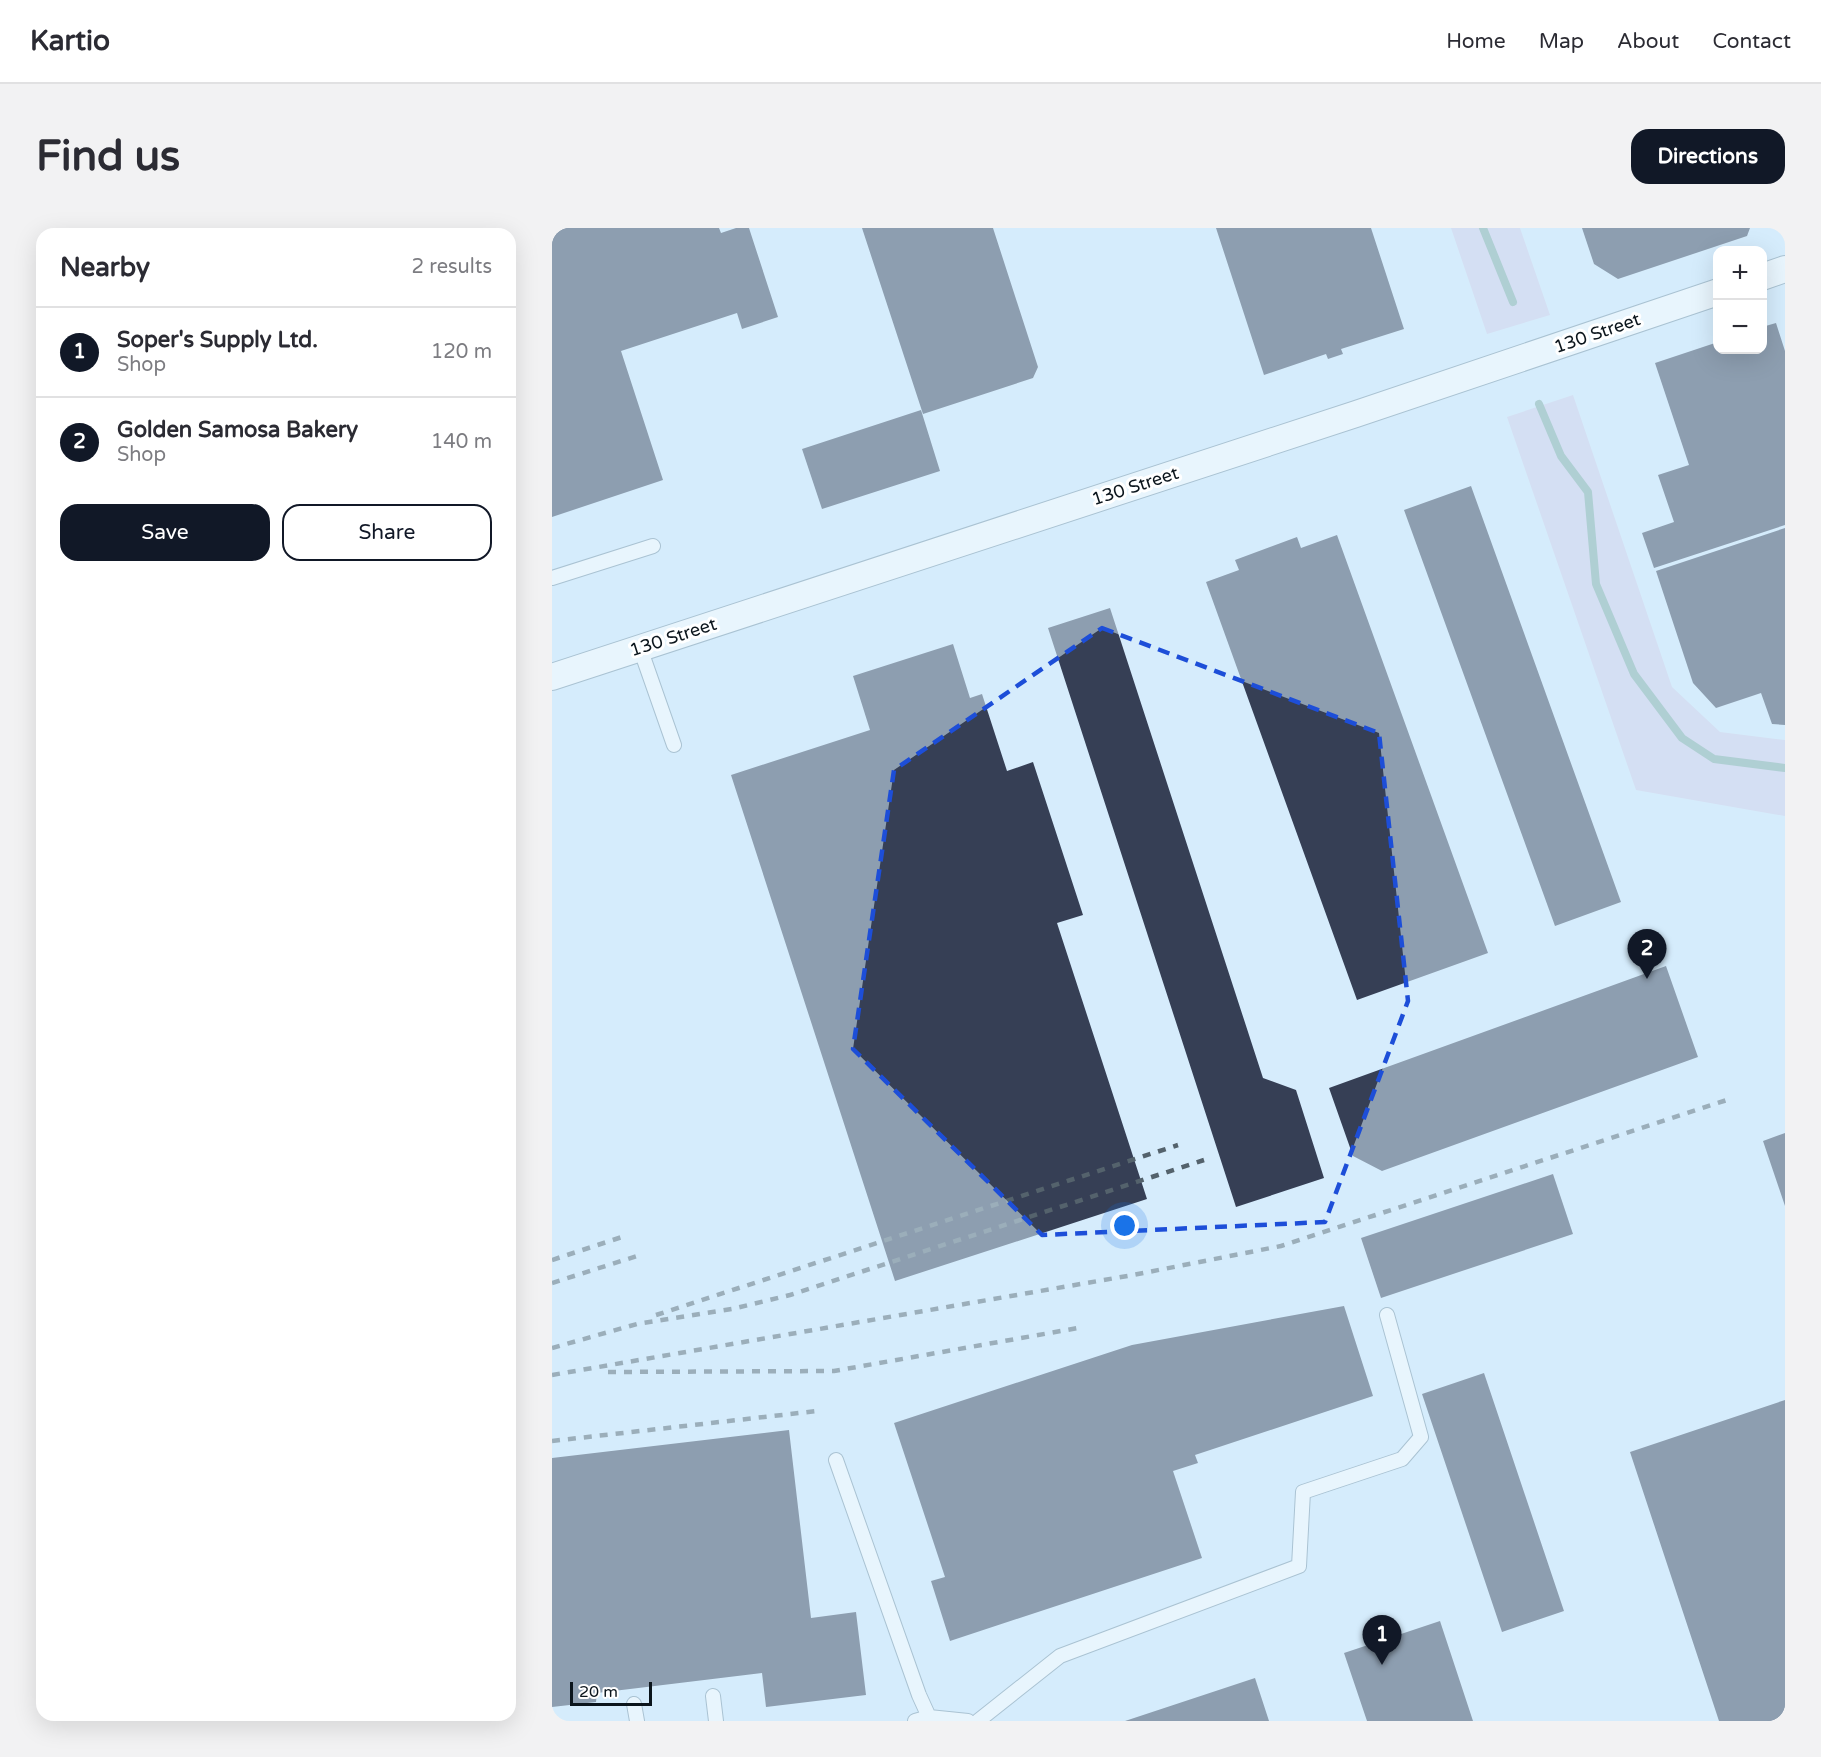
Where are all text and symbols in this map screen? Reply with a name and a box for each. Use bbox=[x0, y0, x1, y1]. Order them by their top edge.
text: Kartio bbox=[30, 24, 110, 58]
text: Home bbox=[1446, 29, 1506, 54]
text: Map bbox=[1539, 29, 1584, 54]
text: About bbox=[1617, 29, 1679, 54]
text: Contact bbox=[1712, 29, 1791, 54]
button: Directions bbox=[1631, 129, 1785, 184]
text: Find us bbox=[36, 131, 180, 182]
map controls bbox=[1713, 246, 1767, 354]
button: + bbox=[1713, 246, 1767, 300]
text: Nearby bbox=[60, 252, 150, 283]
text: 2 results bbox=[412, 255, 492, 279]
button: − bbox=[1713, 300, 1767, 354]
street label: 130 Street bbox=[1551, 308, 1643, 358]
text: Soper's Supply Ltd. bbox=[117, 327, 318, 353]
text: 1 bbox=[73, 340, 86, 364]
text: 120 m bbox=[431, 340, 492, 364]
text: Shop bbox=[117, 353, 166, 377]
text: Golden Samosa Bakery bbox=[117, 417, 358, 443]
text: 2 bbox=[73, 430, 86, 454]
text: 140 m bbox=[431, 430, 492, 454]
text: Shop bbox=[117, 443, 166, 467]
street label: 130 Street bbox=[1089, 462, 1181, 510]
button: Save bbox=[60, 504, 270, 561]
button: Share bbox=[282, 504, 492, 561]
street label: 130 Street bbox=[627, 613, 719, 661]
pin: 2 bbox=[1628, 930, 1666, 979]
your location bbox=[1110, 1211, 1139, 1240]
pin: 1 bbox=[1362, 1616, 1402, 1665]
scale bar bbox=[570, 1679, 652, 1706]
text: 20 m bbox=[579, 1682, 618, 1702]

